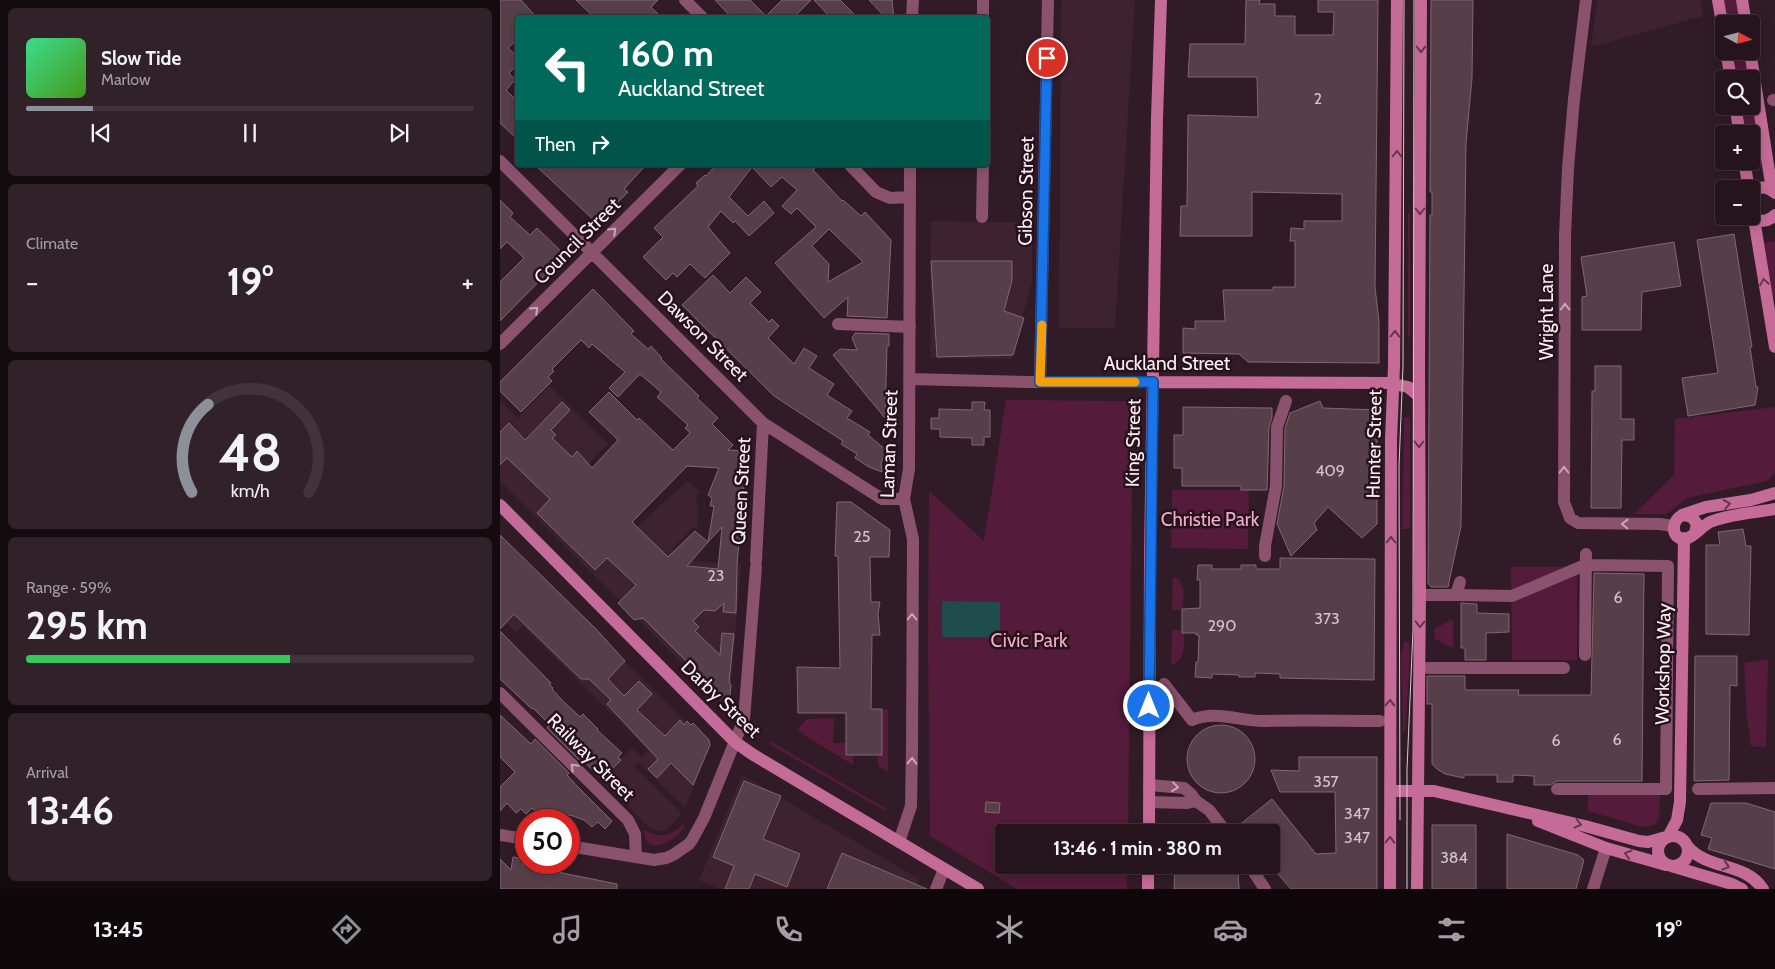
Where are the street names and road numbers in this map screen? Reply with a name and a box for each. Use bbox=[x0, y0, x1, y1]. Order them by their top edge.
street label: Gibson Street bbox=[1014, 136, 1038, 246]
street label: Council Street bbox=[529, 193, 625, 289]
street label: Wright Lane bbox=[1535, 263, 1558, 360]
street label: Dawson Street bbox=[653, 286, 753, 386]
street label: Auckland Street bbox=[1104, 352, 1231, 375]
street label: Laman Street bbox=[876, 389, 902, 498]
street label: Hunter Street bbox=[1362, 389, 1386, 499]
street label: King Street bbox=[1121, 398, 1145, 487]
street label: Queen Street bbox=[727, 436, 755, 545]
street label: Workshop Way bbox=[1650, 603, 1676, 725]
street label: Darby Street bbox=[676, 655, 766, 743]
street label: Railway Street bbox=[543, 709, 640, 806]

